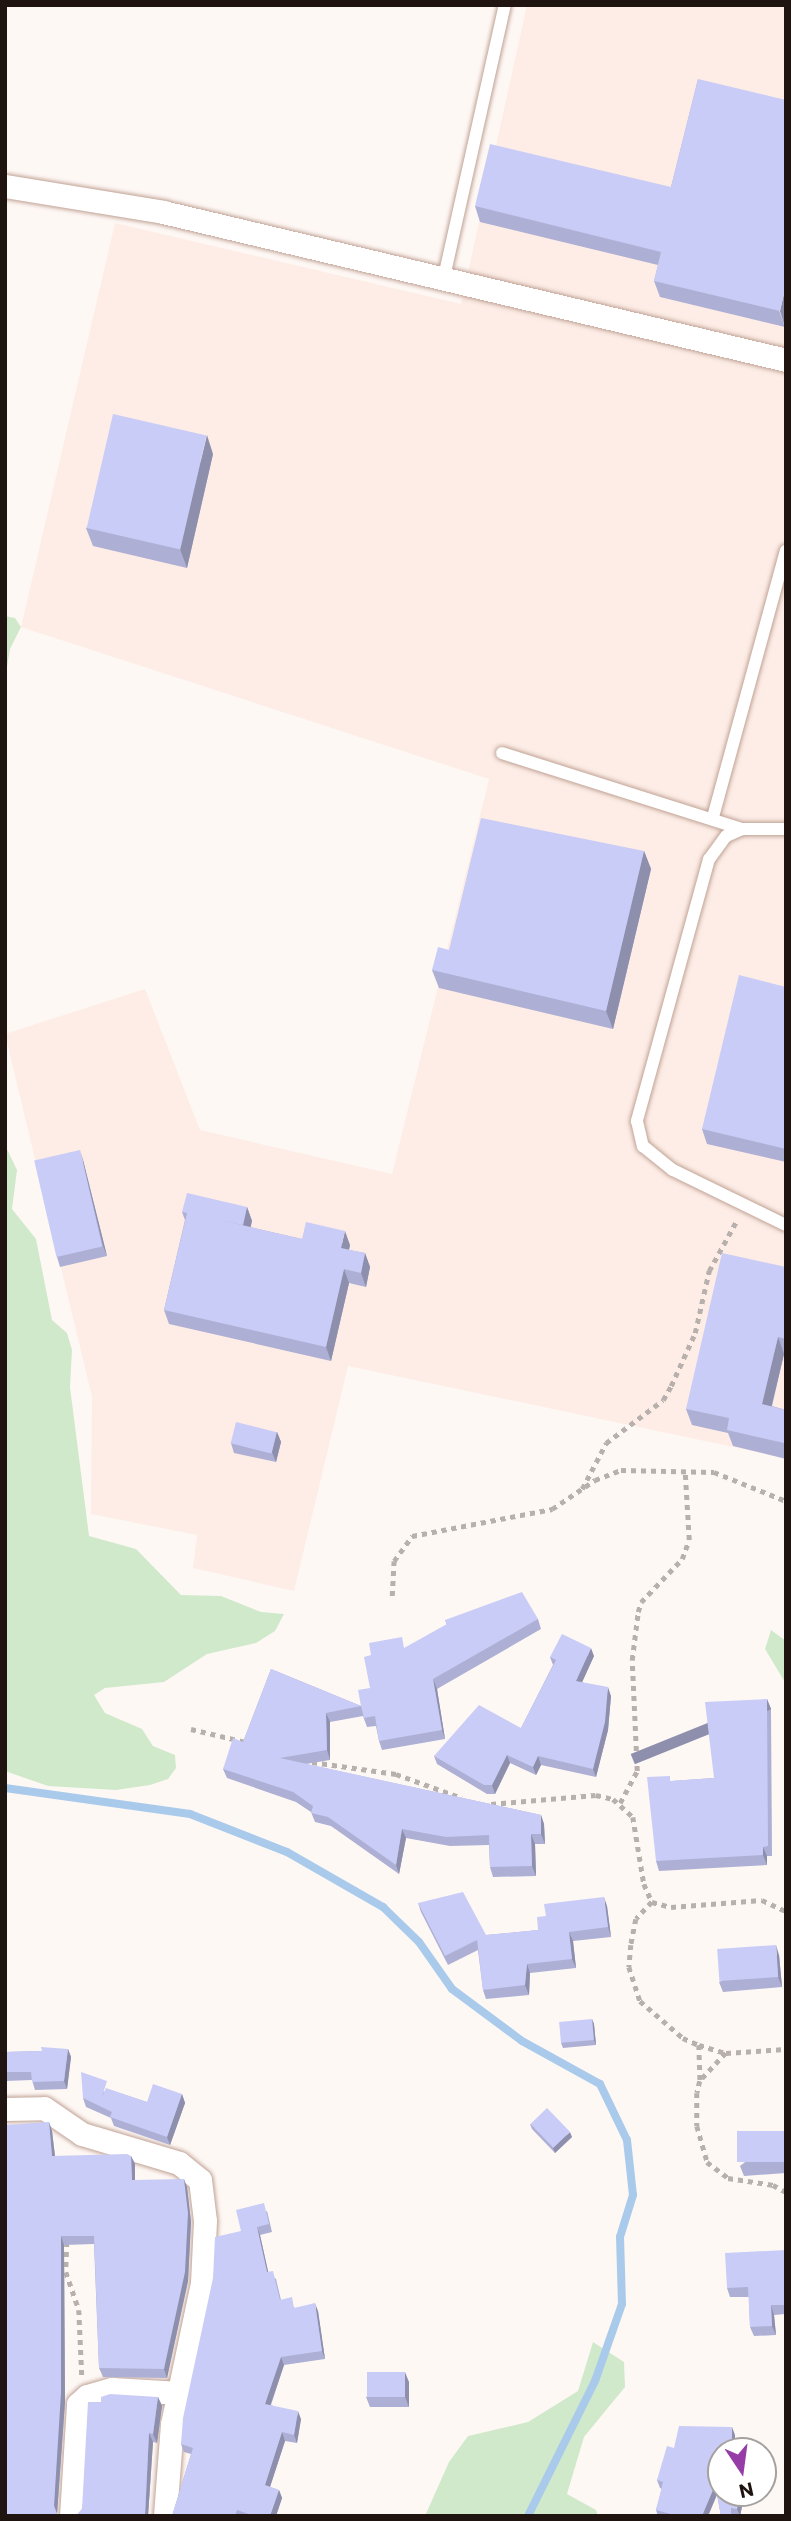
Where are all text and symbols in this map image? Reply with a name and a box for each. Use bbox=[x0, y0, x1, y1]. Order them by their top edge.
north arrow bbox=[707, 2437, 777, 2507]
text: N bbox=[737, 2478, 756, 2504]

